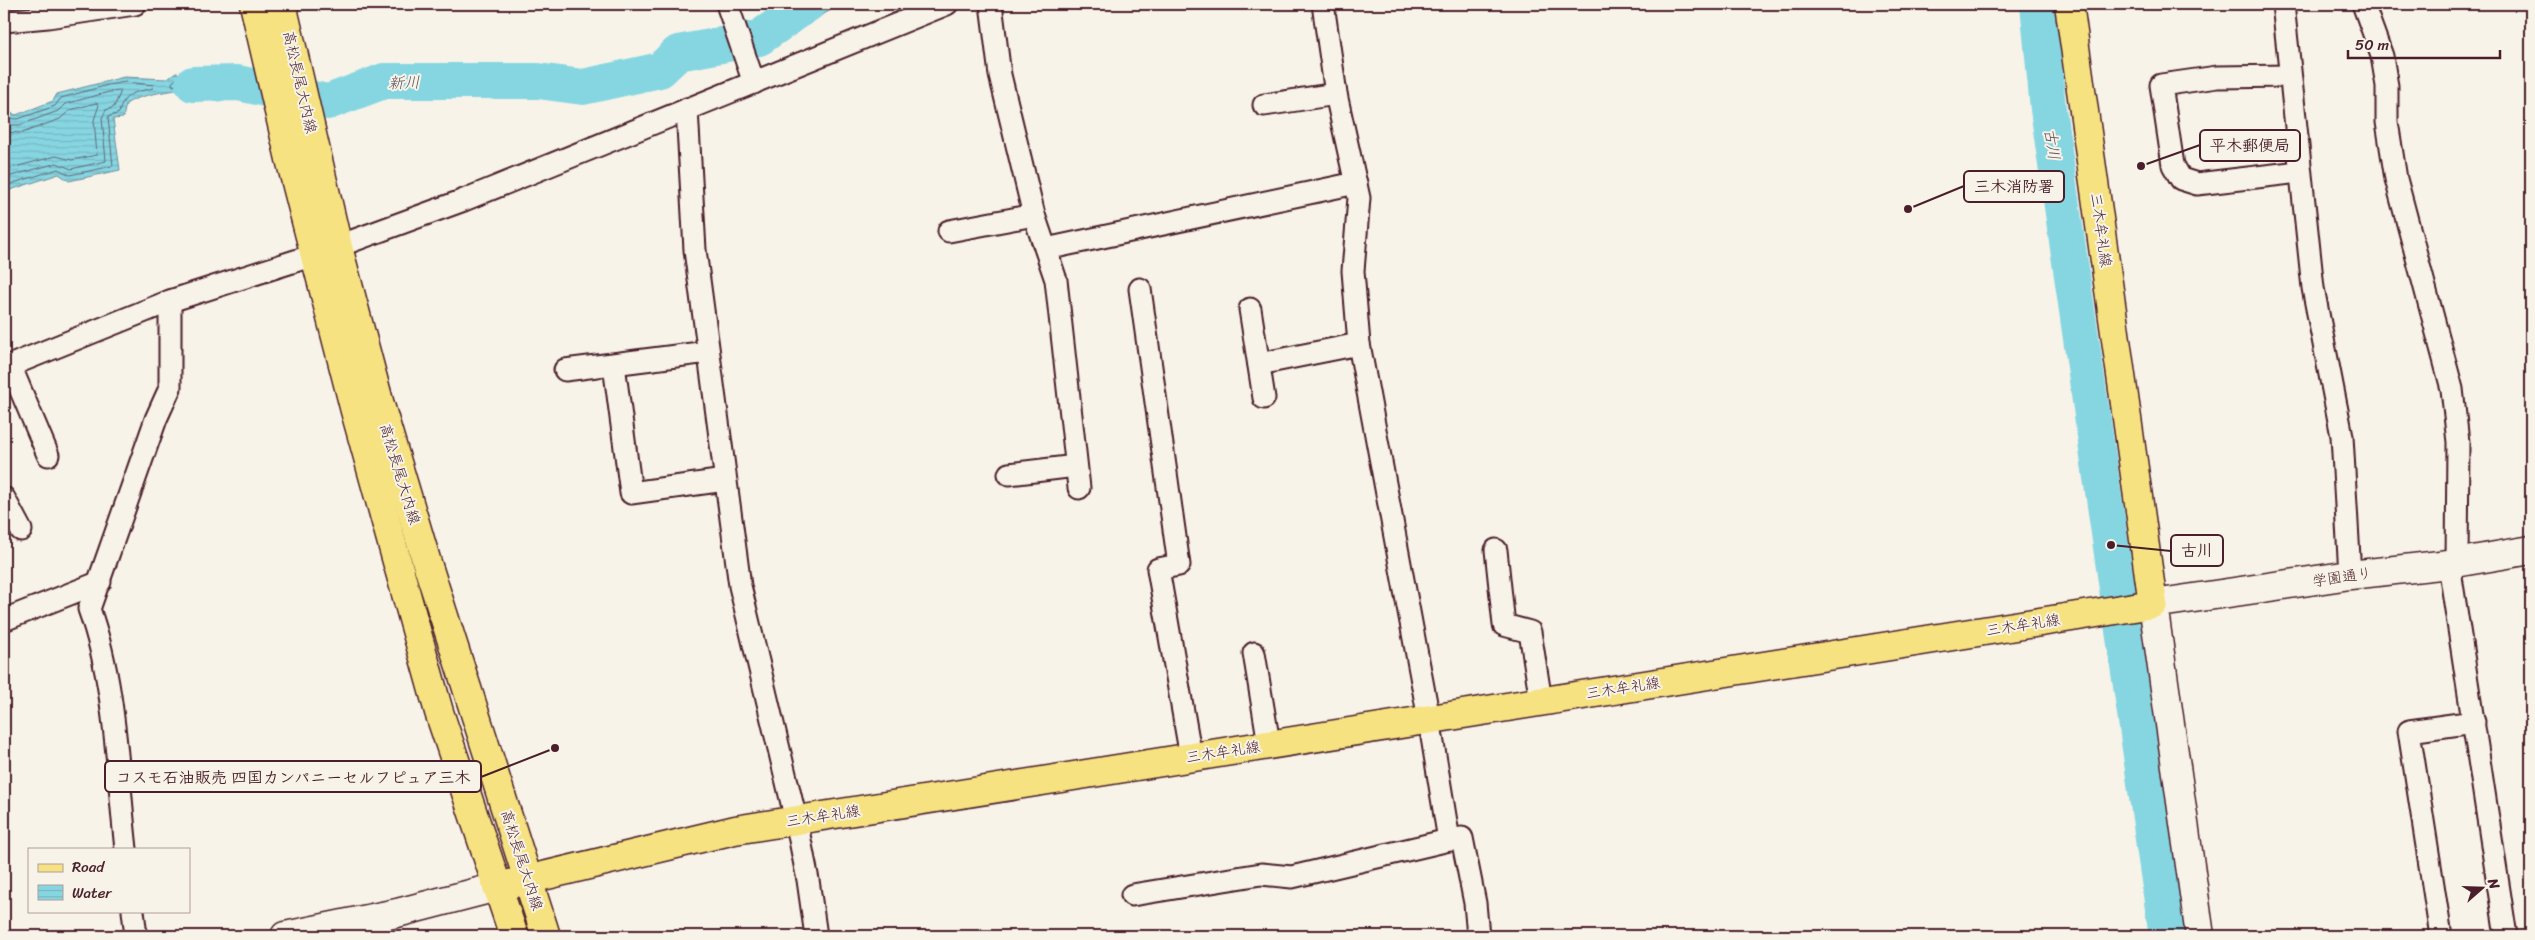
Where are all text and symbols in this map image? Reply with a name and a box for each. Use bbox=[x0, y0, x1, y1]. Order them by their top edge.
street label: 高松長尾大内線 bbox=[276, 28, 324, 136]
scale bar bbox=[2348, 28, 2500, 60]
text: 50 m bbox=[2355, 32, 2390, 58]
water label: 新川 bbox=[388, 67, 421, 98]
water label: 古川 bbox=[2036, 126, 2069, 162]
callout: 平木郵便局 bbox=[2200, 130, 2300, 161]
text: 平木郵便局 bbox=[2210, 131, 2290, 160]
callout: 三木消防署 bbox=[1964, 171, 2064, 202]
text: 三木消防署 bbox=[1974, 172, 2054, 201]
street label: 三木牟礼線 bbox=[2083, 191, 2119, 269]
street label: 高松長尾大内線 bbox=[372, 420, 428, 528]
callout: 古川 bbox=[2171, 535, 2223, 566]
text: 古川 bbox=[2181, 536, 2213, 565]
street label: 学園通り bbox=[2310, 560, 2374, 594]
street label: 三木牟礼線 bbox=[1984, 606, 2062, 644]
street label: 三木牟礼線 bbox=[1584, 669, 1662, 707]
street label: 三木牟礼線 bbox=[1184, 733, 1262, 771]
callout: コスモ石油販売 四国カンパニーセルフピュア三木 bbox=[105, 761, 481, 792]
text: コスモ石油販売 四国カンパニーセルフピュア三木 bbox=[115, 763, 471, 792]
street label: 三木牟礼線 bbox=[784, 797, 862, 835]
street label: 高松長尾大内線 bbox=[493, 806, 551, 914]
legend bbox=[28, 848, 190, 912]
text: Road bbox=[72, 854, 105, 880]
north arrow bbox=[2458, 862, 2508, 912]
text: N bbox=[2480, 874, 2507, 893]
text: Water bbox=[72, 880, 112, 906]

